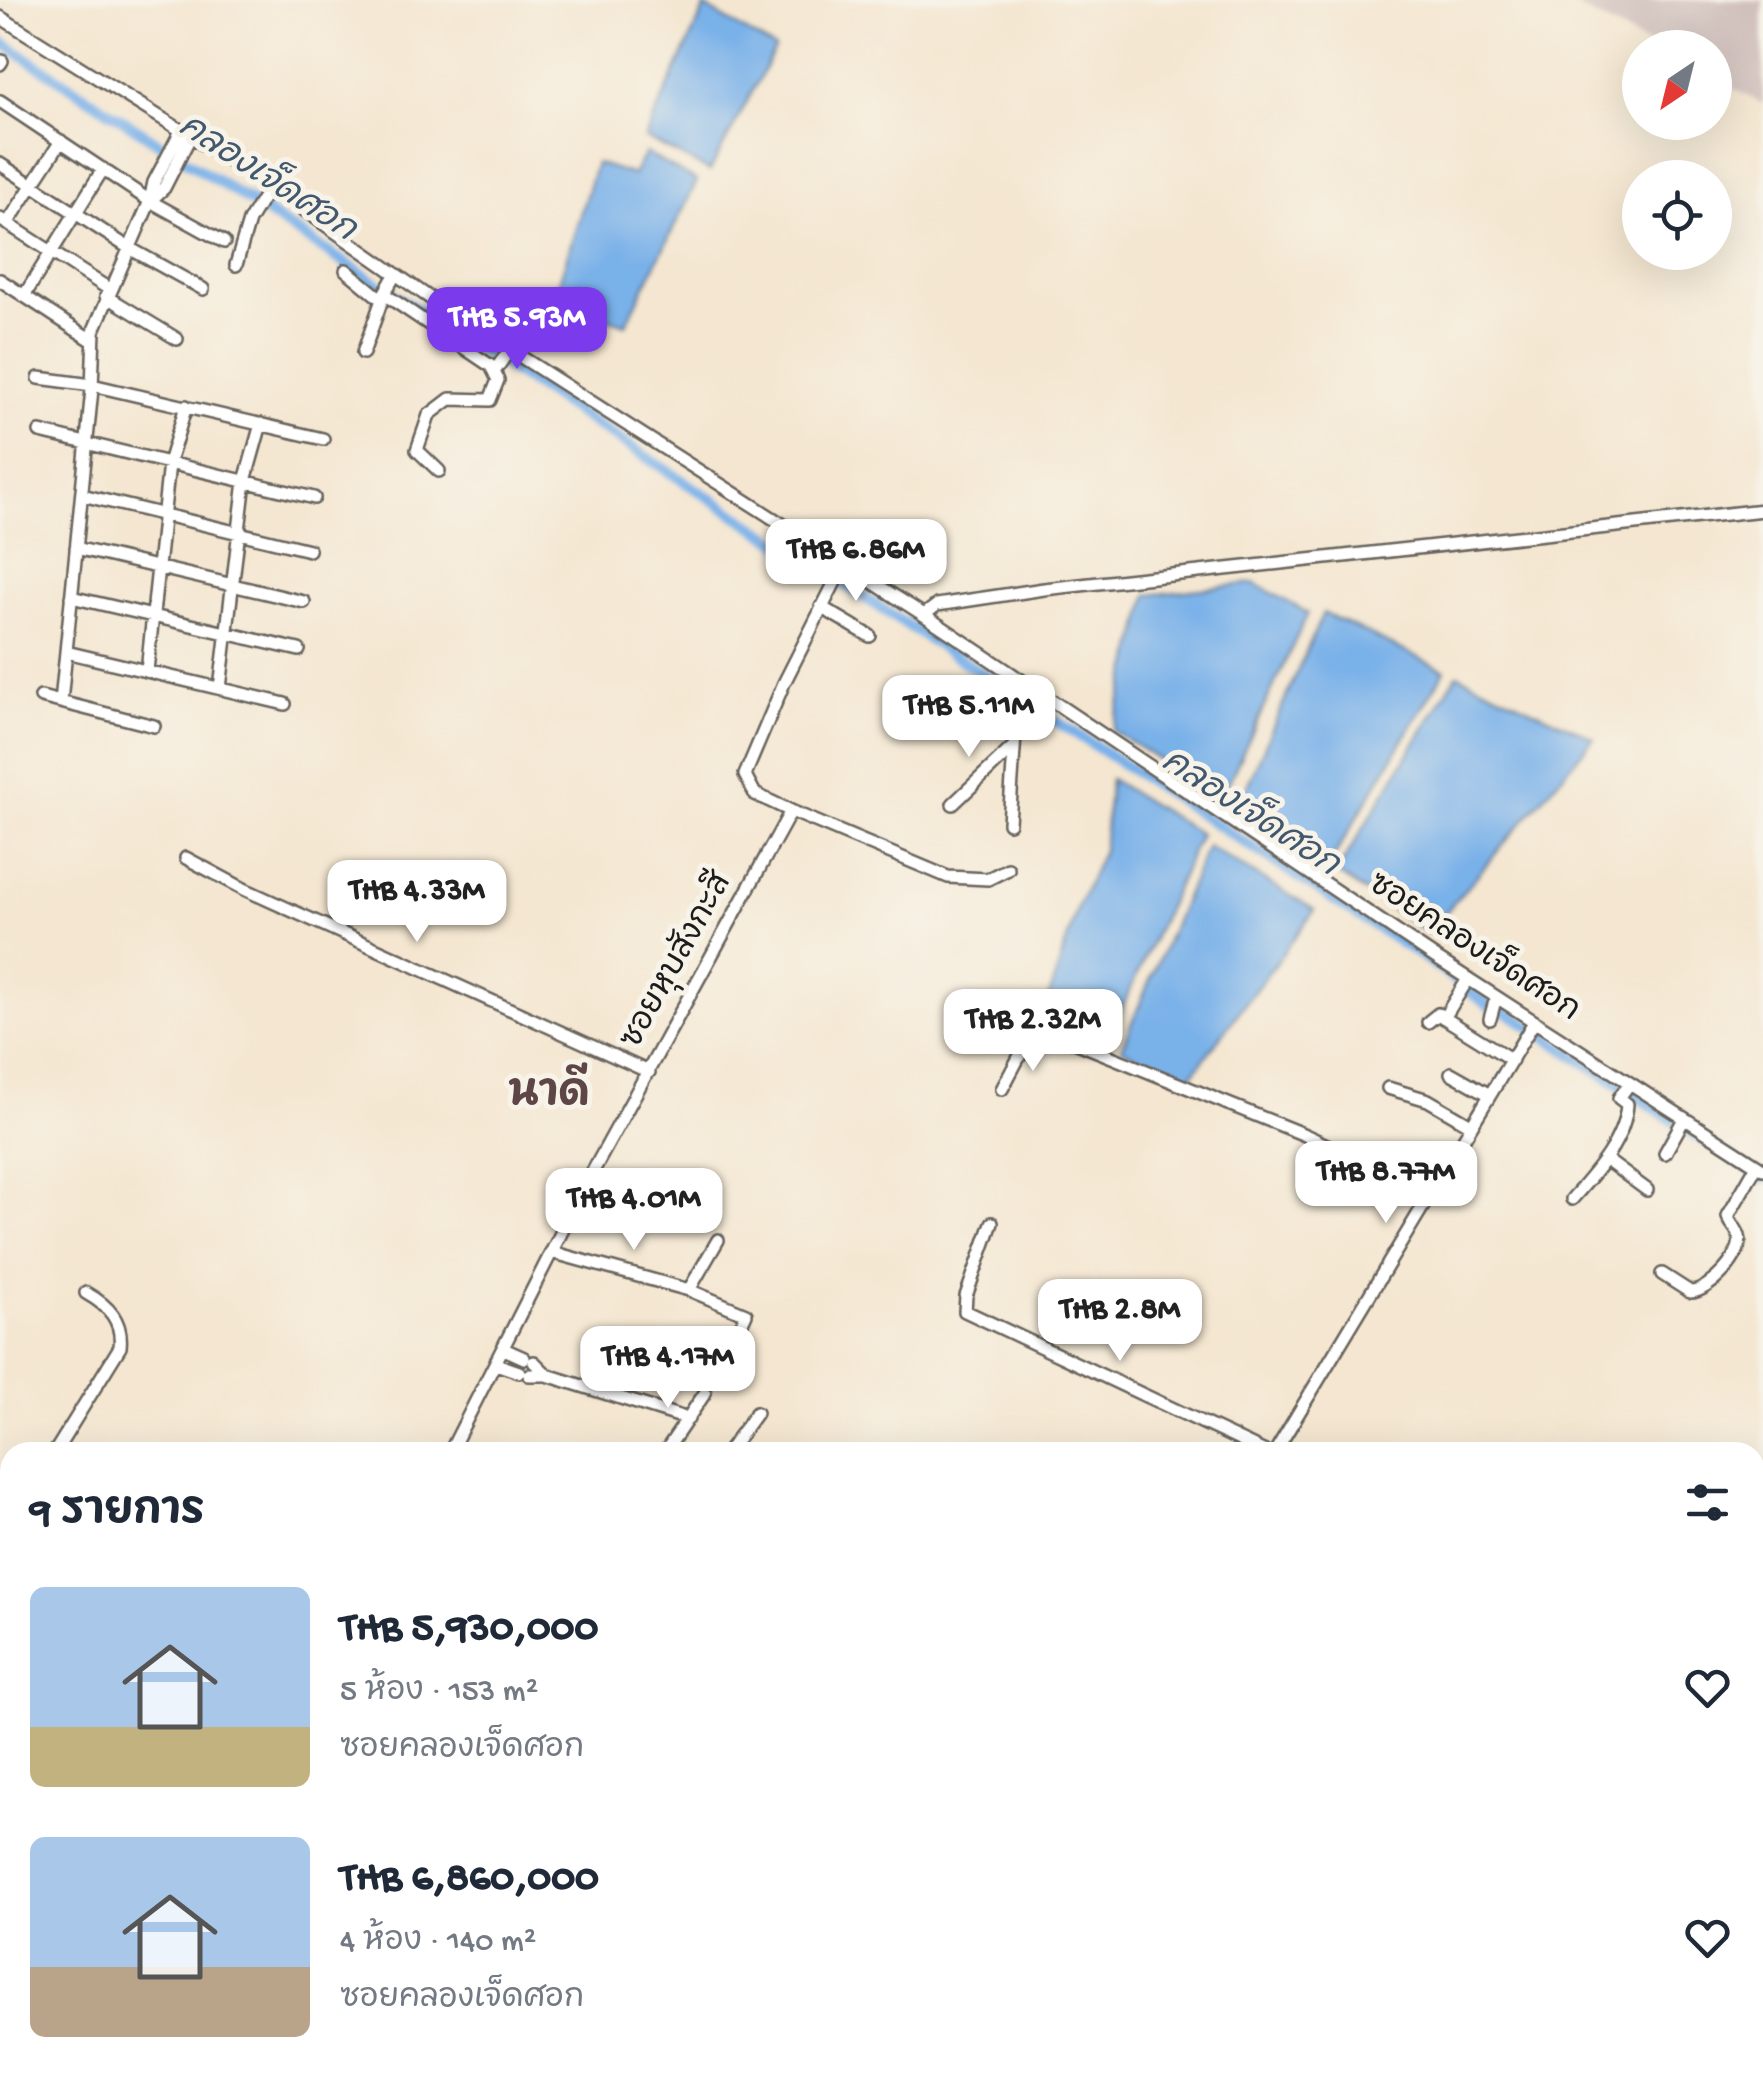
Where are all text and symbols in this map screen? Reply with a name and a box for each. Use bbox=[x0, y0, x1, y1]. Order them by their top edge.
north arrow bbox=[1622, 30, 1732, 140]
map controls bbox=[1622, 30, 1732, 270]
water label: คลองเจ็ดศอก bbox=[170, 101, 368, 253]
button: locate bbox=[1622, 160, 1732, 270]
pin: THB 5.93M bbox=[403, 287, 631, 372]
text: THB 5.93M bbox=[449, 300, 585, 338]
pin: THB 6.86M bbox=[742, 519, 970, 604]
text: THB 6.86M bbox=[788, 532, 924, 570]
pin: THB 5.11M bbox=[855, 675, 1083, 760]
text: THB 5.11M bbox=[904, 688, 1034, 726]
water label: คลองเจ็ดศอก bbox=[1153, 736, 1351, 888]
pin: THB 4.33M bbox=[303, 860, 531, 945]
street label: ซอยคลองเจ็ดศอก bbox=[1360, 861, 1590, 1031]
street label: ซอยหุบสังกะสี bbox=[610, 863, 743, 1056]
text: THB 4.33M bbox=[349, 873, 485, 911]
pin: THB 2.32M bbox=[919, 989, 1147, 1074]
text: THB 2.32M bbox=[966, 1002, 1100, 1040]
district label: นาดี bbox=[508, 1062, 590, 1121]
pin: THB 8.77M bbox=[1272, 1141, 1500, 1226]
text: THB 8.77M bbox=[1317, 1154, 1455, 1192]
pin: THB 4.01M bbox=[520, 1168, 748, 1253]
text: THB 4.01M bbox=[568, 1181, 701, 1219]
pin: THB 2.8M bbox=[1017, 1279, 1223, 1364]
text: THB 2.8M bbox=[1060, 1292, 1180, 1330]
pin: THB 4.17M bbox=[554, 1326, 782, 1411]
text: THB 4.17M bbox=[602, 1339, 734, 1377]
icon: filters bbox=[1680, 1475, 1735, 1530]
text: 9 รายการ bbox=[30, 1490, 204, 1539]
text: THB 5,930,000 bbox=[340, 1606, 598, 1655]
icon: home bbox=[110, 1627, 230, 1747]
icon: heart bbox=[1680, 1660, 1735, 1715]
text: 5 ห้อง · 153 m² bbox=[340, 1674, 538, 1712]
text: ซอยคลองเจ็ดศอก bbox=[340, 1731, 584, 1769]
text: THB 6,860,000 bbox=[340, 1856, 599, 1905]
icon: home bbox=[110, 1877, 230, 1997]
icon: heart bbox=[1680, 1910, 1735, 1965]
text: 4 ห้อง · 140 m² bbox=[340, 1924, 536, 1962]
text: ซอยคลองเจ็ดศอก bbox=[340, 1981, 584, 2019]

